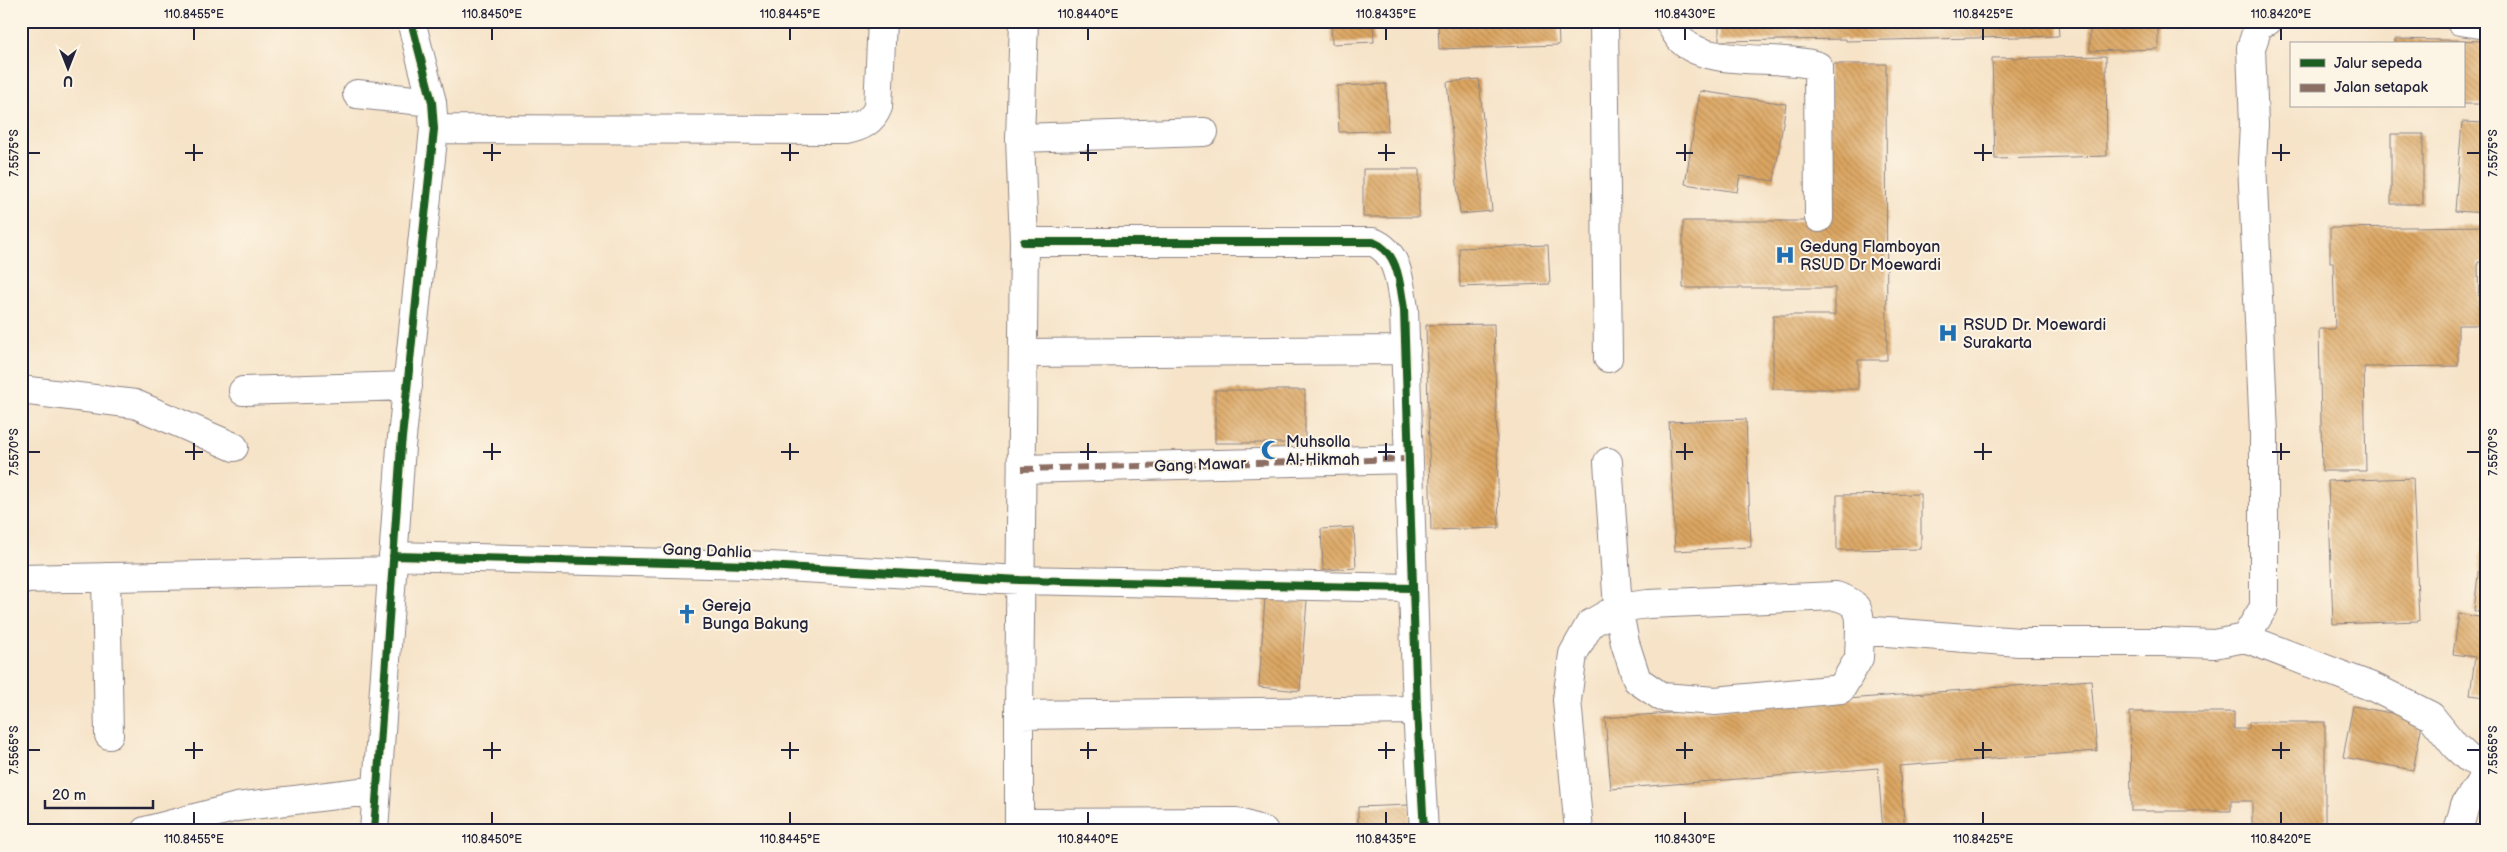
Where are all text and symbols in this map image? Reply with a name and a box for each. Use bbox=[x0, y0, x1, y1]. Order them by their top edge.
text: 110.8455°E bbox=[164, 7, 224, 22]
text: 110.8450°E bbox=[462, 7, 522, 22]
text: 110.8445°E bbox=[760, 7, 820, 22]
text: 110.8440°E bbox=[1058, 7, 1118, 22]
text: 110.8435°E bbox=[1356, 7, 1416, 22]
text: 110.8430°E bbox=[1655, 7, 1716, 22]
text: 110.8425°E bbox=[1953, 7, 2013, 22]
text: 110.8420°E bbox=[2251, 7, 2311, 22]
north arrow bbox=[42, 42, 92, 92]
legend bbox=[2290, 42, 2464, 108]
text: Jalur sepeda bbox=[2334, 54, 2422, 73]
text: U bbox=[63, 72, 73, 89]
text: Jalan setapak bbox=[2334, 78, 2428, 97]
text: 7.5575°S bbox=[7, 129, 22, 177]
text: 7.5575°S bbox=[2486, 129, 2501, 177]
place label: Gedung Flamboyan RSUD Dr Moewardi bbox=[1800, 238, 1941, 275]
hospital icon: Gedung Flamboyan RSUD Dr Moewardi bbox=[1774, 244, 1796, 266]
place label: RSUD Dr. Moewardi Surakarta bbox=[1963, 316, 2106, 353]
hospital icon: RSUD Dr. Moewardi Surakarta bbox=[1937, 322, 1959, 344]
text: 7.5570°S bbox=[7, 428, 22, 476]
text: 7.5570°S bbox=[2486, 428, 2501, 476]
place label: Muhsolla Al-Hikmah bbox=[1286, 433, 1360, 470]
mosque icon: Muhsolla Al-Hikmah bbox=[1260, 439, 1282, 461]
street label: Gang Mawar bbox=[1154, 454, 1247, 477]
street label: Gang Dahlia bbox=[662, 540, 752, 563]
place label: Gereja Bunga Bakung bbox=[702, 597, 808, 634]
church icon: Gereja Bunga Bakung bbox=[676, 603, 698, 625]
text: 7.5565°S bbox=[7, 726, 22, 774]
text: 7.5565°S bbox=[2486, 726, 2501, 774]
scale bar bbox=[45, 777, 152, 809]
text: 20 m bbox=[52, 786, 86, 805]
text: 110.8455°E bbox=[164, 832, 224, 847]
text: 110.8450°E bbox=[462, 832, 522, 847]
text: 110.8445°E bbox=[760, 832, 820, 847]
text: 110.8440°E bbox=[1058, 832, 1118, 847]
text: 110.8435°E bbox=[1356, 832, 1416, 847]
text: 110.8430°E bbox=[1655, 832, 1716, 847]
text: 110.8425°E bbox=[1953, 832, 2013, 847]
text: 110.8420°E bbox=[2251, 832, 2311, 847]

